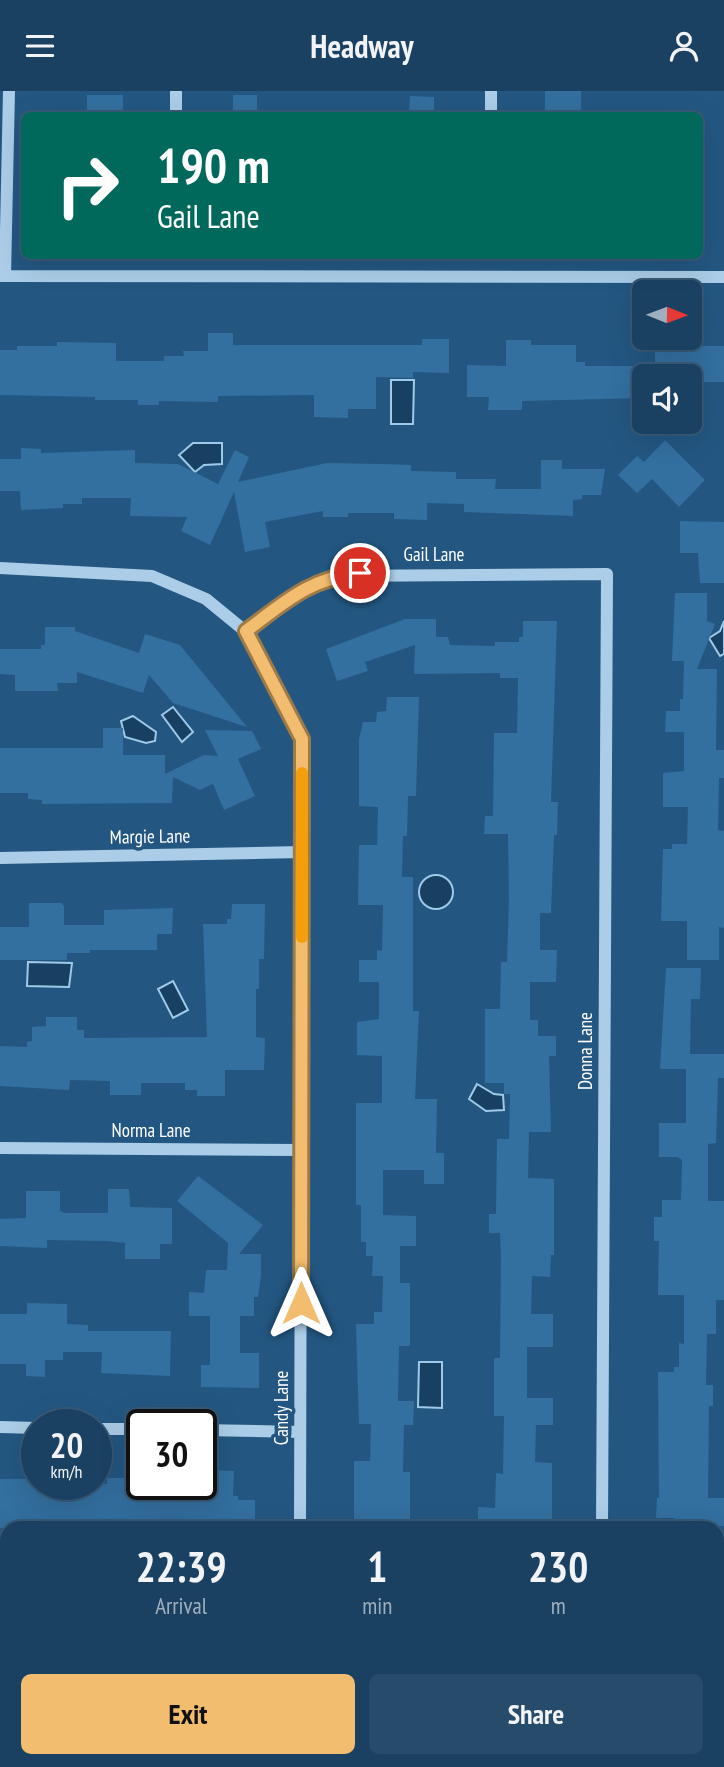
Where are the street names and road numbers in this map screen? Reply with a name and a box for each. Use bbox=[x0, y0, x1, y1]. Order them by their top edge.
street label: Gail Lane bbox=[404, 542, 465, 566]
street label: Margie Lane bbox=[110, 823, 191, 849]
street label: Donna Lane bbox=[573, 1012, 597, 1090]
street label: Norma Lane bbox=[111, 1118, 191, 1142]
street label: Candy Lane bbox=[269, 1371, 293, 1445]

